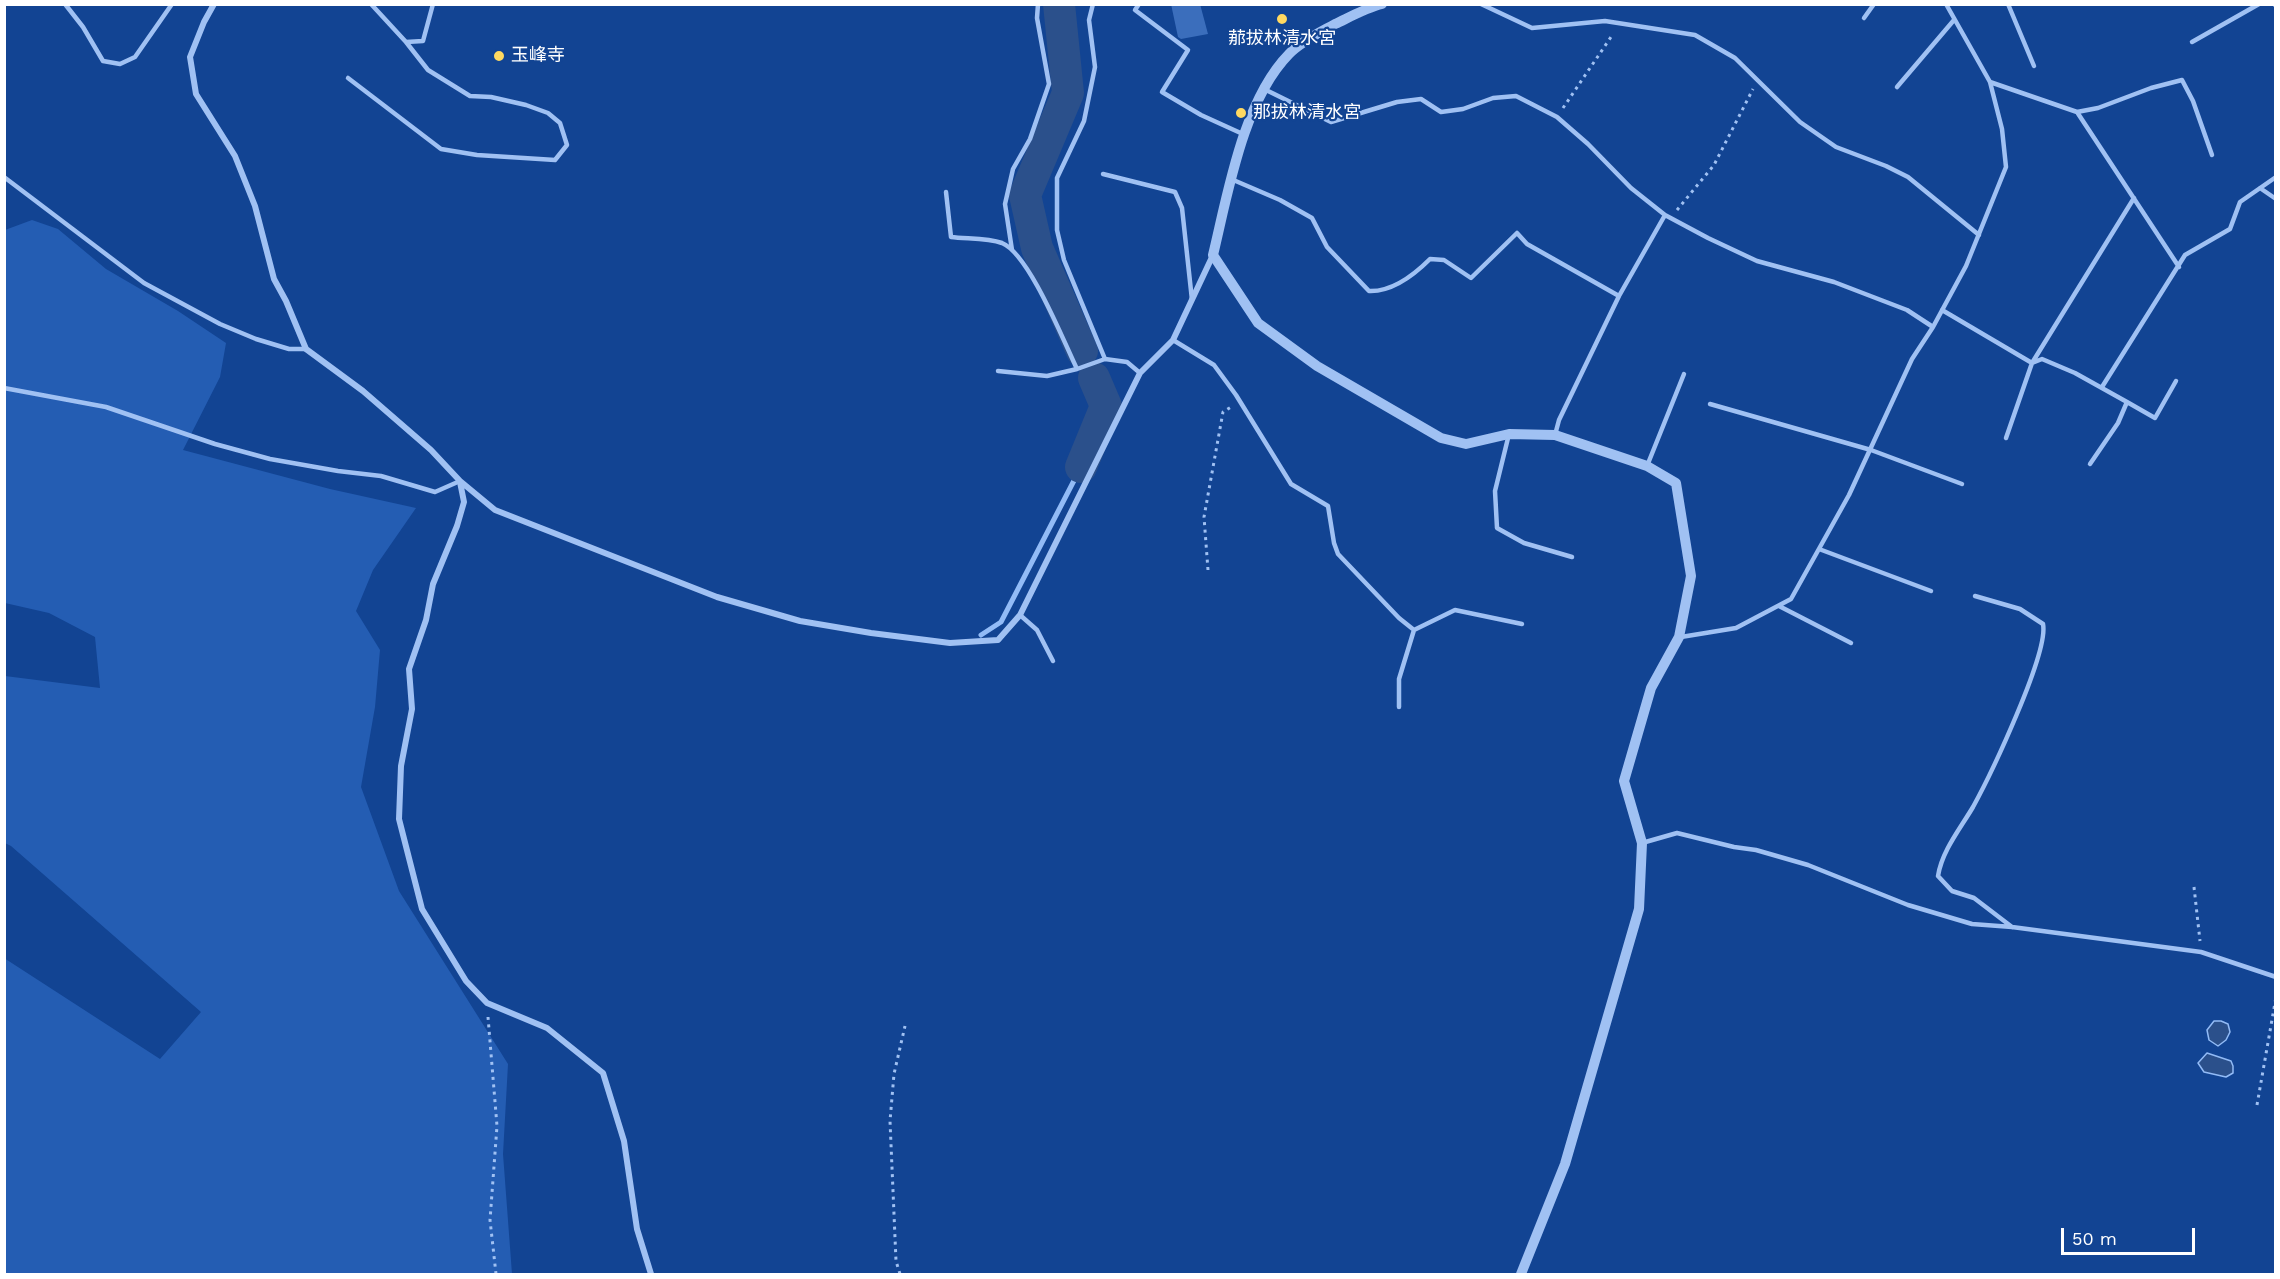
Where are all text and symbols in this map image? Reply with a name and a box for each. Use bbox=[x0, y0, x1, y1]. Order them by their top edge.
marker: 𦰡拔林清水宮 bbox=[1275, 12, 1289, 26]
place label: 𦰡拔林清水宮 bbox=[1228, 28, 1336, 50]
place label: 玉峰寺 bbox=[511, 45, 565, 67]
marker: 玉峰寺 bbox=[492, 49, 506, 63]
place label: 那拔林清水宮 bbox=[1253, 102, 1361, 124]
marker: 那拔林清水宮 bbox=[1234, 106, 1248, 120]
scale bar bbox=[2064, 1216, 2198, 1254]
text: 50 m bbox=[2072, 1228, 2117, 1249]

